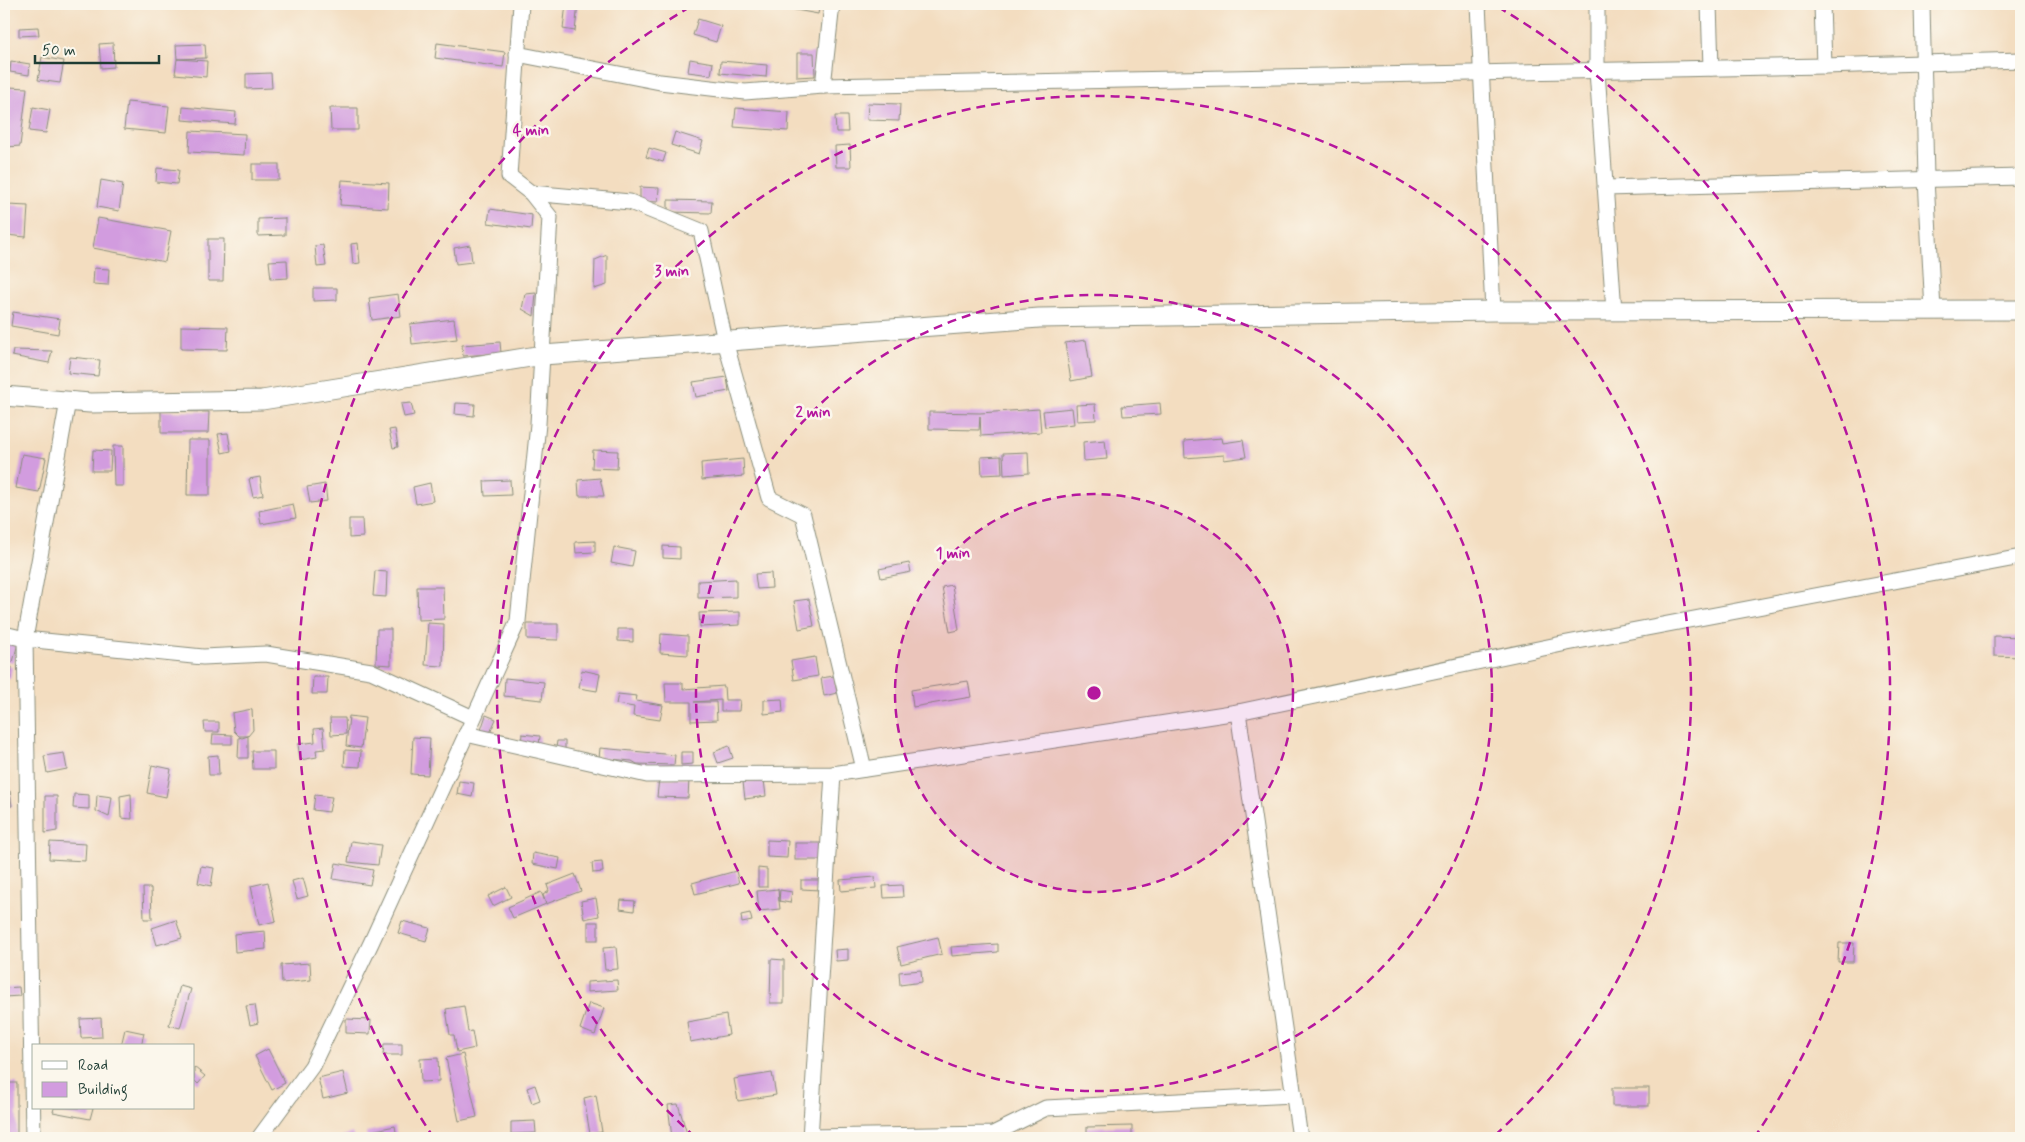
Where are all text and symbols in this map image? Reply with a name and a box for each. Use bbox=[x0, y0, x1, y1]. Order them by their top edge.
scale bar bbox=[35, 32, 159, 64]
text: 50 m bbox=[42, 41, 76, 61]
text: 4 min bbox=[513, 121, 549, 141]
text: 3 min bbox=[655, 262, 689, 282]
text: 2 min bbox=[795, 403, 831, 423]
text: 1 min bbox=[936, 544, 970, 564]
centre of rings bbox=[1085, 684, 1103, 702]
legend bbox=[32, 1044, 195, 1110]
text: Road bbox=[78, 1056, 108, 1076]
text: Building bbox=[78, 1080, 128, 1101]

